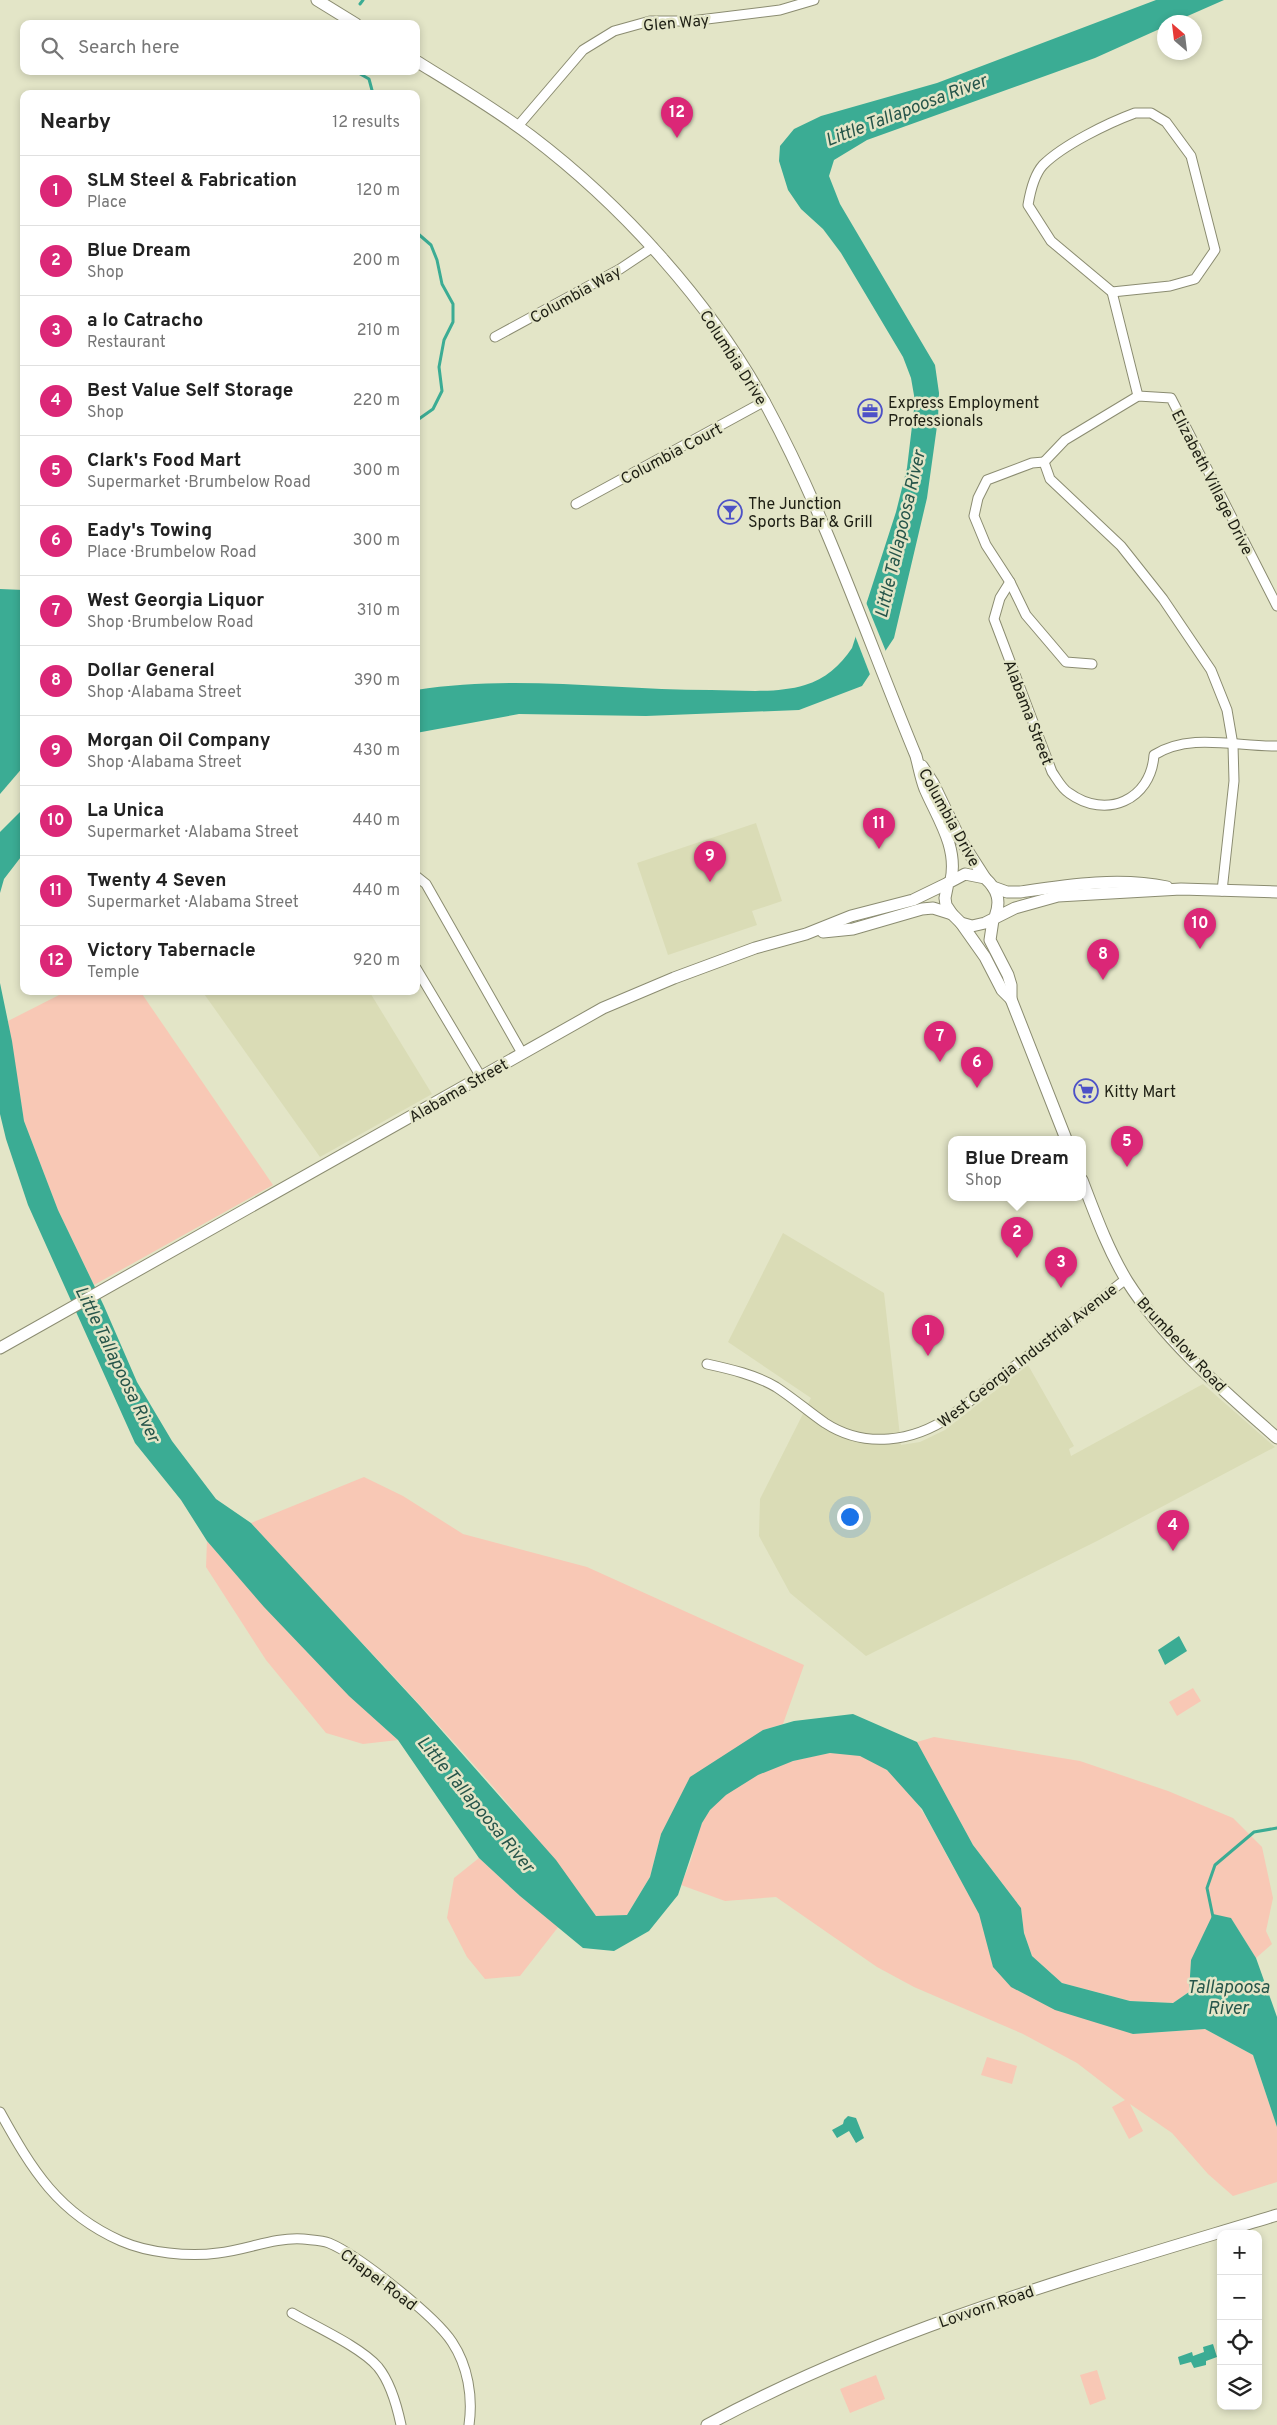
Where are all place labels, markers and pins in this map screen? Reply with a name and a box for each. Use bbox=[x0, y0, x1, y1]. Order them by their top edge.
pin: 12 bbox=[661, 97, 693, 138]
place label: Express Employment Professionals bbox=[888, 394, 1039, 432]
office icon: Express Employment Professionals bbox=[857, 398, 883, 424]
place label: The Junction Sports Bar & Grill bbox=[748, 495, 873, 533]
bar icon: The Junction Sports Bar & Grill bbox=[717, 499, 743, 525]
pin: 11 bbox=[863, 808, 895, 849]
pin: 9 bbox=[694, 841, 726, 882]
pin: 10 bbox=[1184, 908, 1216, 949]
pin: 8 bbox=[1087, 939, 1119, 980]
pin: 7 bbox=[924, 1021, 956, 1062]
pin: 6 bbox=[961, 1047, 993, 1088]
supermarket icon: Kitty Mart bbox=[1073, 1078, 1099, 1104]
place label: Kitty Mart bbox=[1104, 1083, 1176, 1103]
pin: 5 bbox=[1111, 1126, 1143, 1167]
pin: 2 bbox=[1001, 1217, 1033, 1258]
pin: 3 bbox=[1045, 1247, 1077, 1288]
pin: 1 bbox=[912, 1315, 944, 1356]
pin: 4 bbox=[1157, 1510, 1189, 1551]

